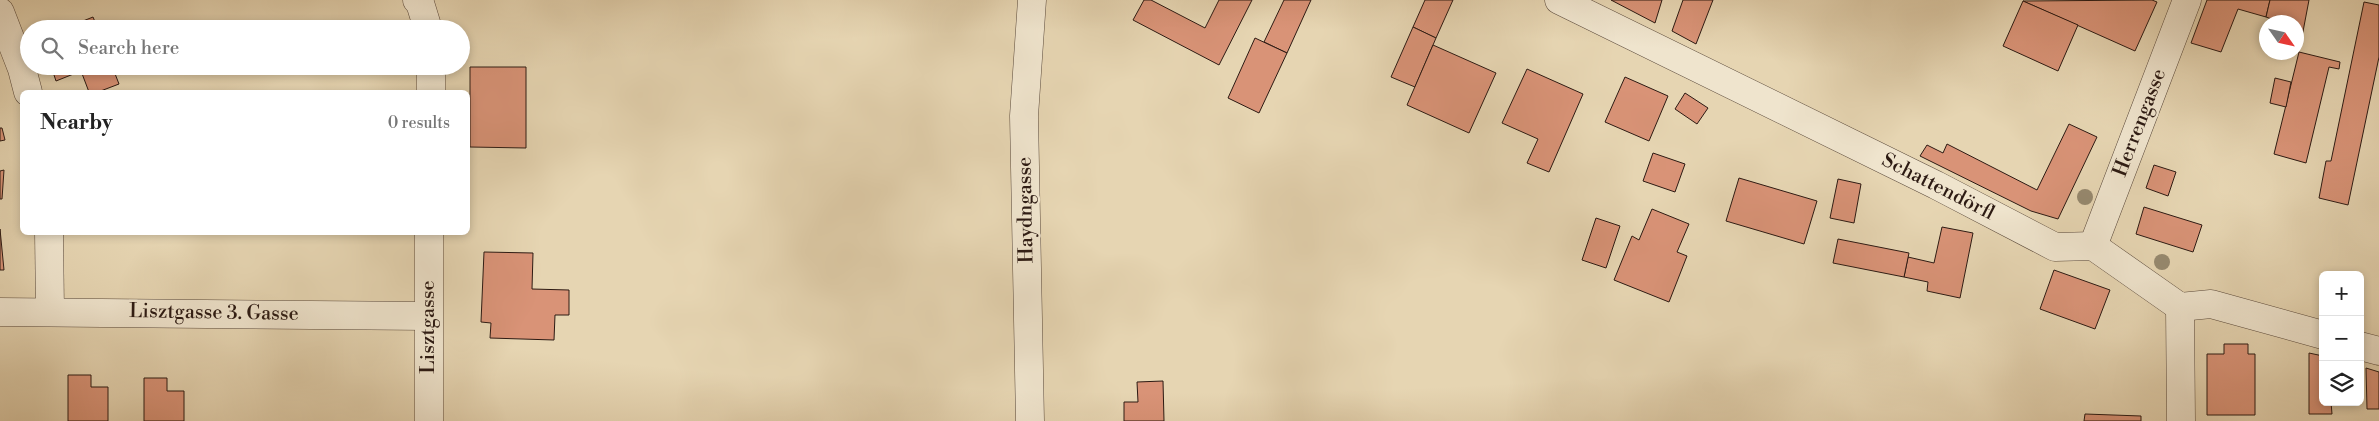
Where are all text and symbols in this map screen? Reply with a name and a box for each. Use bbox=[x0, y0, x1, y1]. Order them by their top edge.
north arrow bbox=[2259, 15, 2304, 60]
search box bbox=[20, 20, 470, 75]
icon: search bbox=[38, 34, 66, 62]
text: Search here bbox=[78, 36, 179, 60]
street label: Herrengasse bbox=[2108, 65, 2172, 181]
text: Nearby bbox=[40, 110, 113, 136]
text: 0 results bbox=[388, 113, 450, 133]
street label: Schattendörfl bbox=[1877, 148, 1999, 226]
street label: Haydngasse bbox=[1013, 156, 1039, 264]
map controls bbox=[2319, 271, 2364, 406]
button: + bbox=[2319, 271, 2364, 316]
street label: Lisztgasse bbox=[416, 280, 441, 374]
street label: Lisztgasse 3. Gasse bbox=[129, 299, 299, 327]
button: − bbox=[2319, 316, 2364, 361]
button: layers bbox=[2319, 361, 2364, 406]

